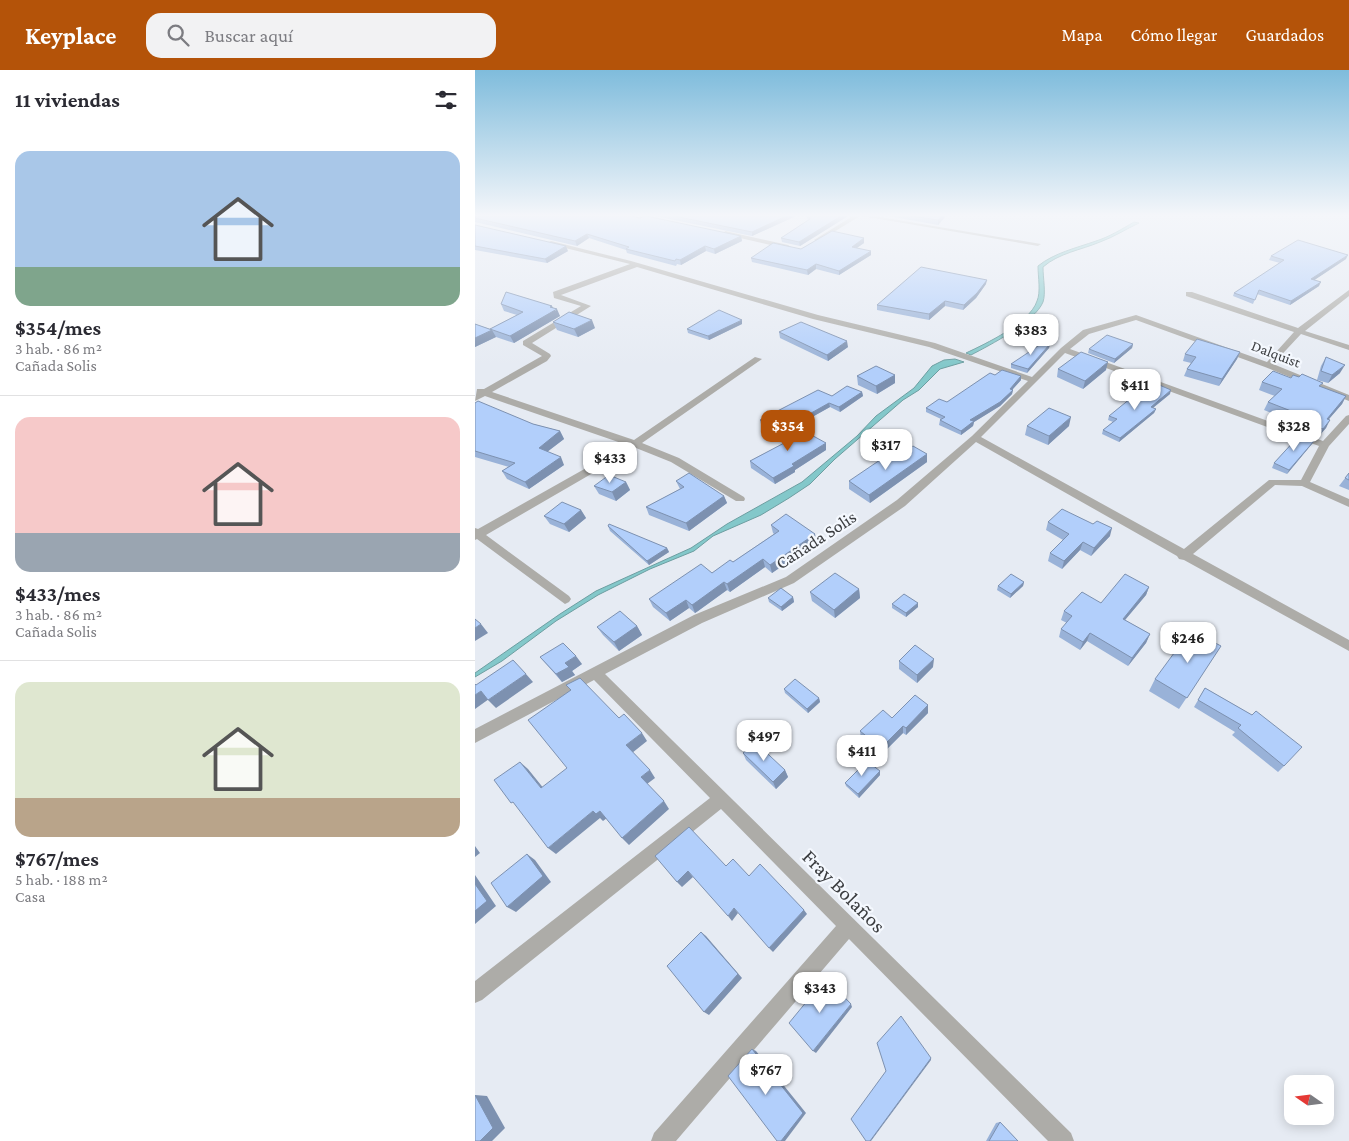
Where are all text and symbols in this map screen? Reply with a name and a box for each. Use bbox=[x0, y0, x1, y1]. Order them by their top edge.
search box bbox=[146, 13, 496, 58]
icon: search bbox=[164, 21, 192, 49]
text: Keyplace bbox=[25, 22, 116, 49]
text: Buscar aquí bbox=[204, 25, 293, 46]
text: Mapa bbox=[1061, 25, 1102, 45]
text: Cómo llegar bbox=[1130, 25, 1217, 45]
text: Guardados bbox=[1245, 25, 1324, 45]
icon: filters bbox=[432, 86, 460, 114]
text: 11 viviendas bbox=[15, 88, 120, 112]
icon: home bbox=[193, 184, 283, 274]
pin: $383 bbox=[1001, 314, 1061, 356]
text: $354/mes bbox=[15, 316, 101, 340]
text: $383 bbox=[1015, 321, 1047, 338]
street label: Dalquist bbox=[1249, 337, 1304, 372]
text: 3 hab. · 86 m² bbox=[15, 340, 102, 357]
text: Cañada Solis bbox=[15, 357, 97, 374]
pin: $411 bbox=[1105, 368, 1165, 411]
text: $411 bbox=[1121, 376, 1149, 393]
pin: $354 bbox=[758, 410, 818, 452]
pin: $328 bbox=[1264, 410, 1324, 452]
text: $354 bbox=[772, 417, 804, 434]
text: $328 bbox=[1277, 417, 1311, 434]
pin: $317 bbox=[856, 428, 916, 471]
text: $317 bbox=[871, 436, 901, 453]
pin: $433 bbox=[580, 442, 640, 484]
icon: home bbox=[193, 449, 283, 539]
text: $433 bbox=[594, 449, 626, 466]
street label: Cañada Solis bbox=[772, 507, 860, 573]
text: $433/mes bbox=[15, 582, 100, 606]
text: 3 hab. · 86 m² bbox=[15, 606, 102, 623]
pin: $246 bbox=[1158, 622, 1218, 664]
text: Cañada Solis bbox=[15, 623, 97, 640]
text: $246 bbox=[1171, 629, 1205, 646]
icon: home bbox=[193, 714, 283, 804]
pin: $497 bbox=[734, 720, 794, 762]
text: $497 bbox=[748, 727, 780, 744]
pin: $411 bbox=[832, 734, 892, 777]
text: $411 bbox=[848, 742, 876, 759]
street label: Fray Bolaños bbox=[797, 844, 891, 938]
text: $767/mes bbox=[15, 847, 99, 871]
text: 5 hab. · 188 m² bbox=[15, 871, 108, 888]
text: Casa bbox=[15, 888, 45, 905]
pin: $343 bbox=[790, 972, 850, 1014]
text: $343 bbox=[804, 979, 836, 996]
pin: $767 bbox=[736, 1054, 796, 1096]
text: $767 bbox=[750, 1061, 782, 1078]
north arrow bbox=[1284, 1075, 1334, 1125]
map controls bbox=[1284, 1075, 1334, 1125]

